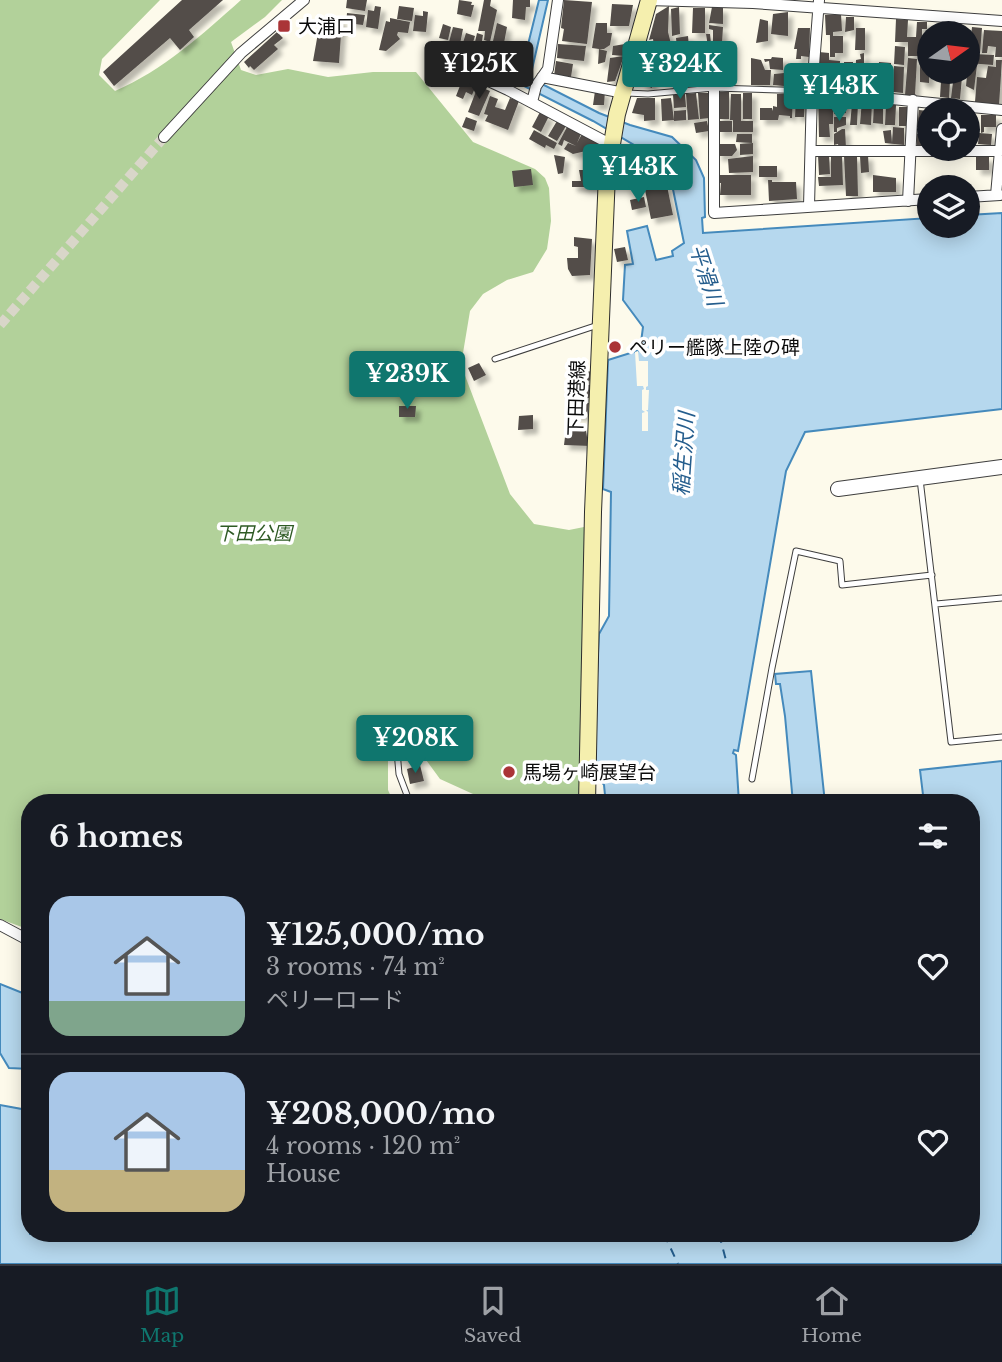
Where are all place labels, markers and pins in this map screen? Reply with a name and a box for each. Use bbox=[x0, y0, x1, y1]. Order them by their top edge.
place label: 大浦口 bbox=[298, 15, 355, 38]
marker: 大浦口 bbox=[276, 18, 292, 34]
pin: ¥125K bbox=[430, 42, 528, 101]
pin: ¥324K bbox=[631, 42, 729, 101]
pin: ¥143K bbox=[790, 64, 888, 123]
pin: ¥143K bbox=[589, 144, 687, 204]
place label: ペリー艦隊上陸の碑 bbox=[629, 336, 800, 359]
marker: ペリー艦隊上陸の碑 bbox=[607, 339, 623, 355]
pin: ¥239K bbox=[358, 352, 456, 411]
pin: ¥208K bbox=[366, 716, 464, 775]
place label: 馬場ヶ崎展望台 bbox=[523, 761, 656, 784]
marker: 馬場ヶ崎展望台 bbox=[501, 764, 517, 780]

